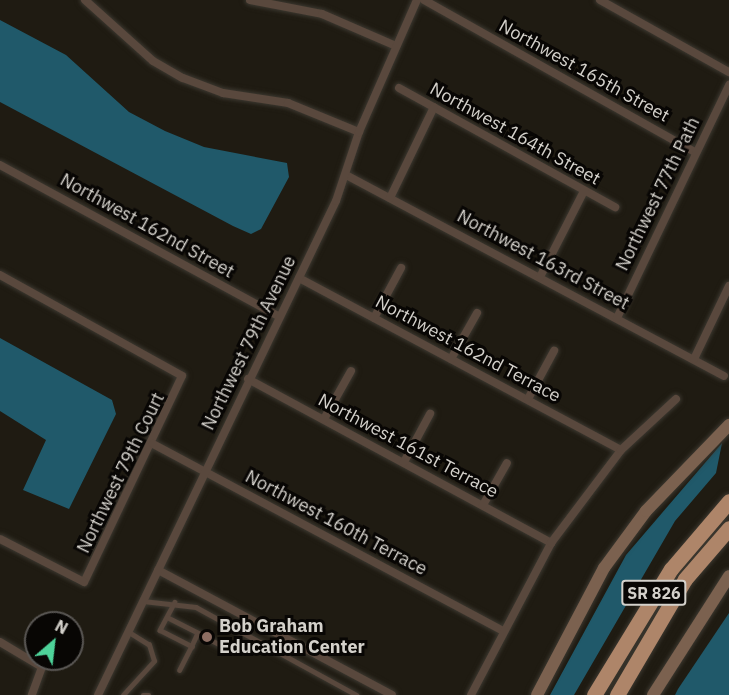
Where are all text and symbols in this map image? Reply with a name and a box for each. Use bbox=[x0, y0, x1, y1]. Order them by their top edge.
street label: Northwest 165th Street bbox=[495, 15, 673, 127]
street label: Northwest 164th Street bbox=[426, 78, 604, 190]
street label: Northwest 77th Path bbox=[611, 114, 705, 274]
street label: Northwest 162nd Street bbox=[56, 169, 238, 283]
street label: Northwest 163rd Street bbox=[453, 205, 633, 315]
street label: Northwest 79th Avenue bbox=[197, 252, 301, 434]
street label: Northwest 162nd Terrace bbox=[372, 291, 564, 407]
street label: Northwest 79th Court bbox=[73, 389, 169, 557]
street label: Northwest 161st Terrace bbox=[314, 389, 502, 503]
street label: Northwest 160th Terrace bbox=[242, 466, 430, 580]
road number: SR 826 bbox=[621, 580, 687, 606]
north arrow bbox=[24, 611, 84, 671]
text: N bbox=[52, 615, 71, 638]
place label: Bob Graham Education Center bbox=[219, 616, 365, 658]
marker: Bob Graham Education Center bbox=[200, 630, 214, 644]

